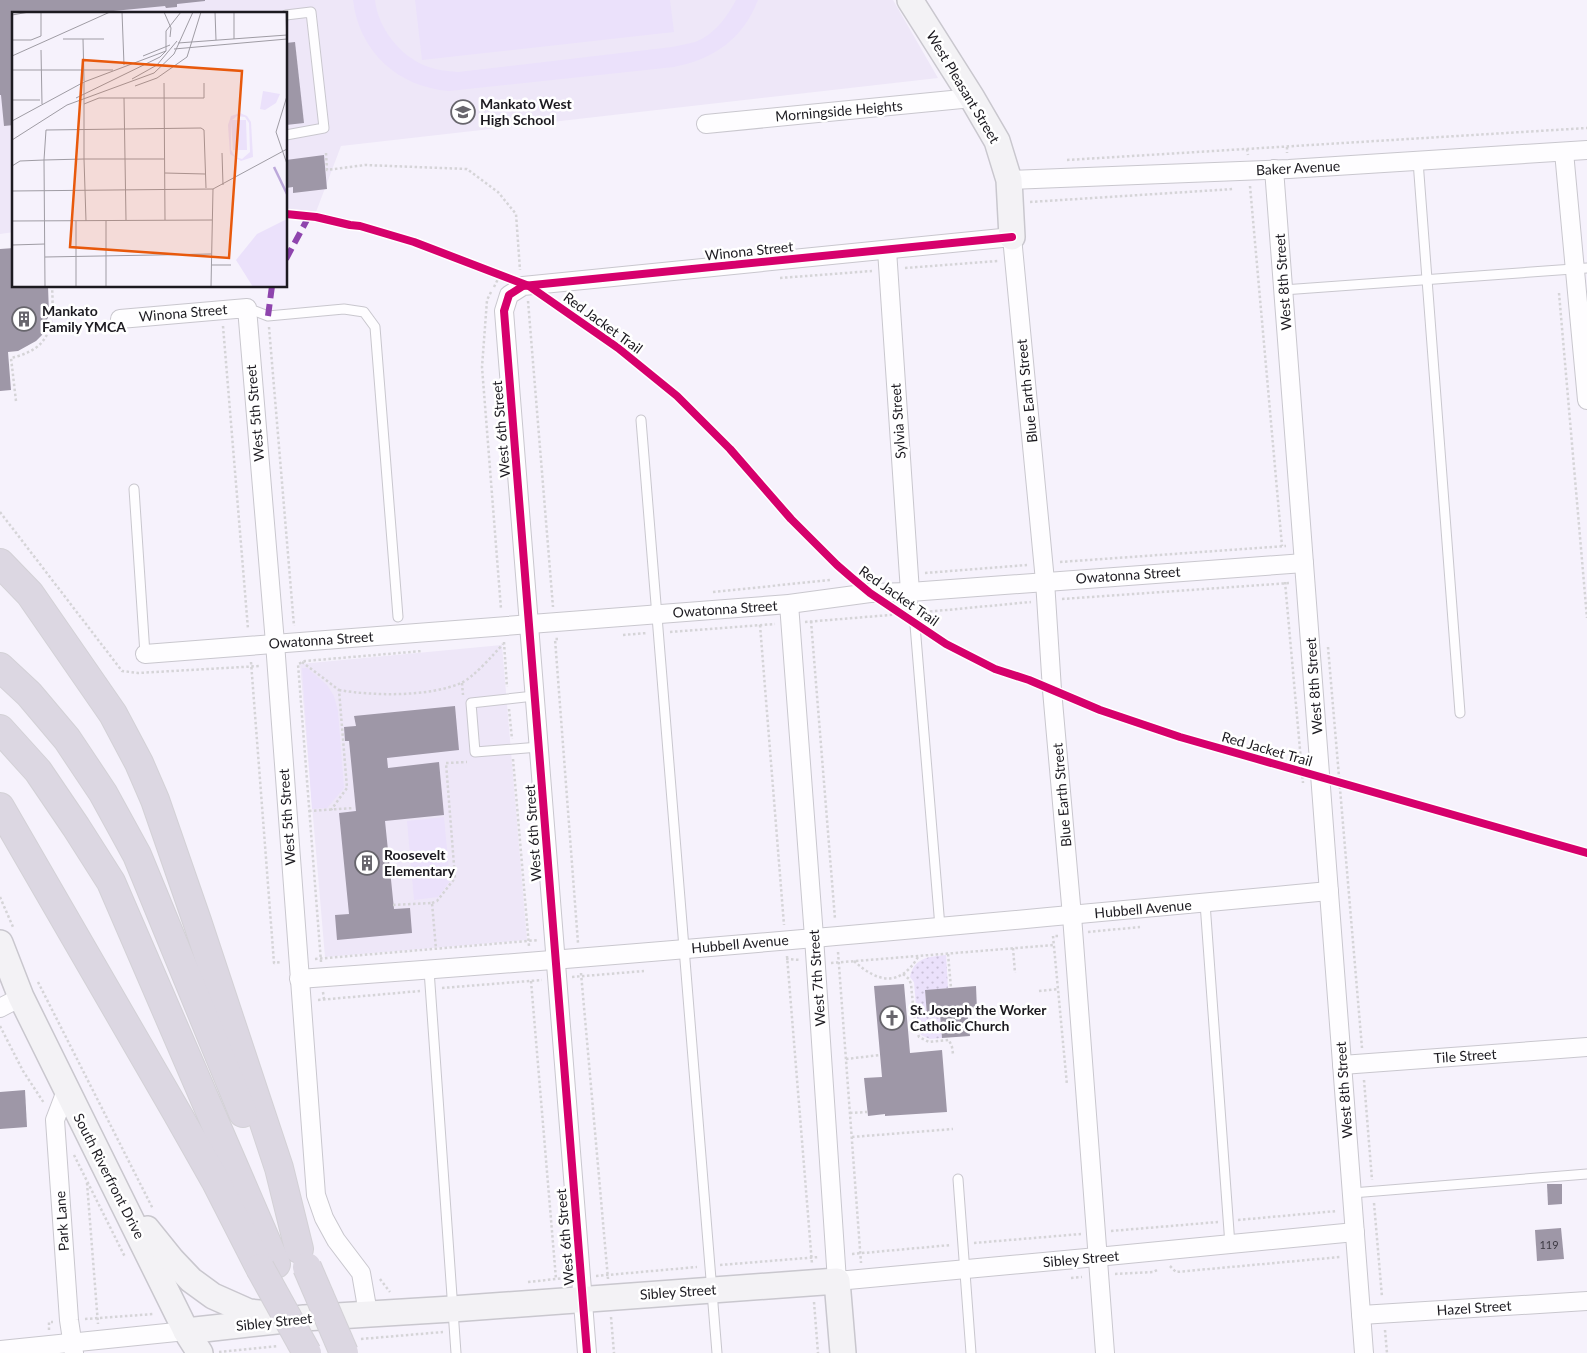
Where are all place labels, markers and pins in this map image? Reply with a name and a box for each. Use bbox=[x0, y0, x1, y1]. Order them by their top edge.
place label: Mankato West High School bbox=[480, 95, 573, 128]
school or university icon: Mankato West High School bbox=[450, 99, 476, 125]
place label: Mankato Family YMCA bbox=[42, 302, 126, 335]
building icon: Mankato Family YMCA bbox=[11, 306, 37, 332]
place label: Roosevelt Elementary bbox=[384, 846, 456, 879]
building icon: Roosevelt Elementary bbox=[354, 850, 380, 876]
place label: St. Joseph the Worker Catholic Church bbox=[910, 1001, 1047, 1034]
church icon: St. Joseph the Worker Catholic Church bbox=[879, 1005, 905, 1031]

